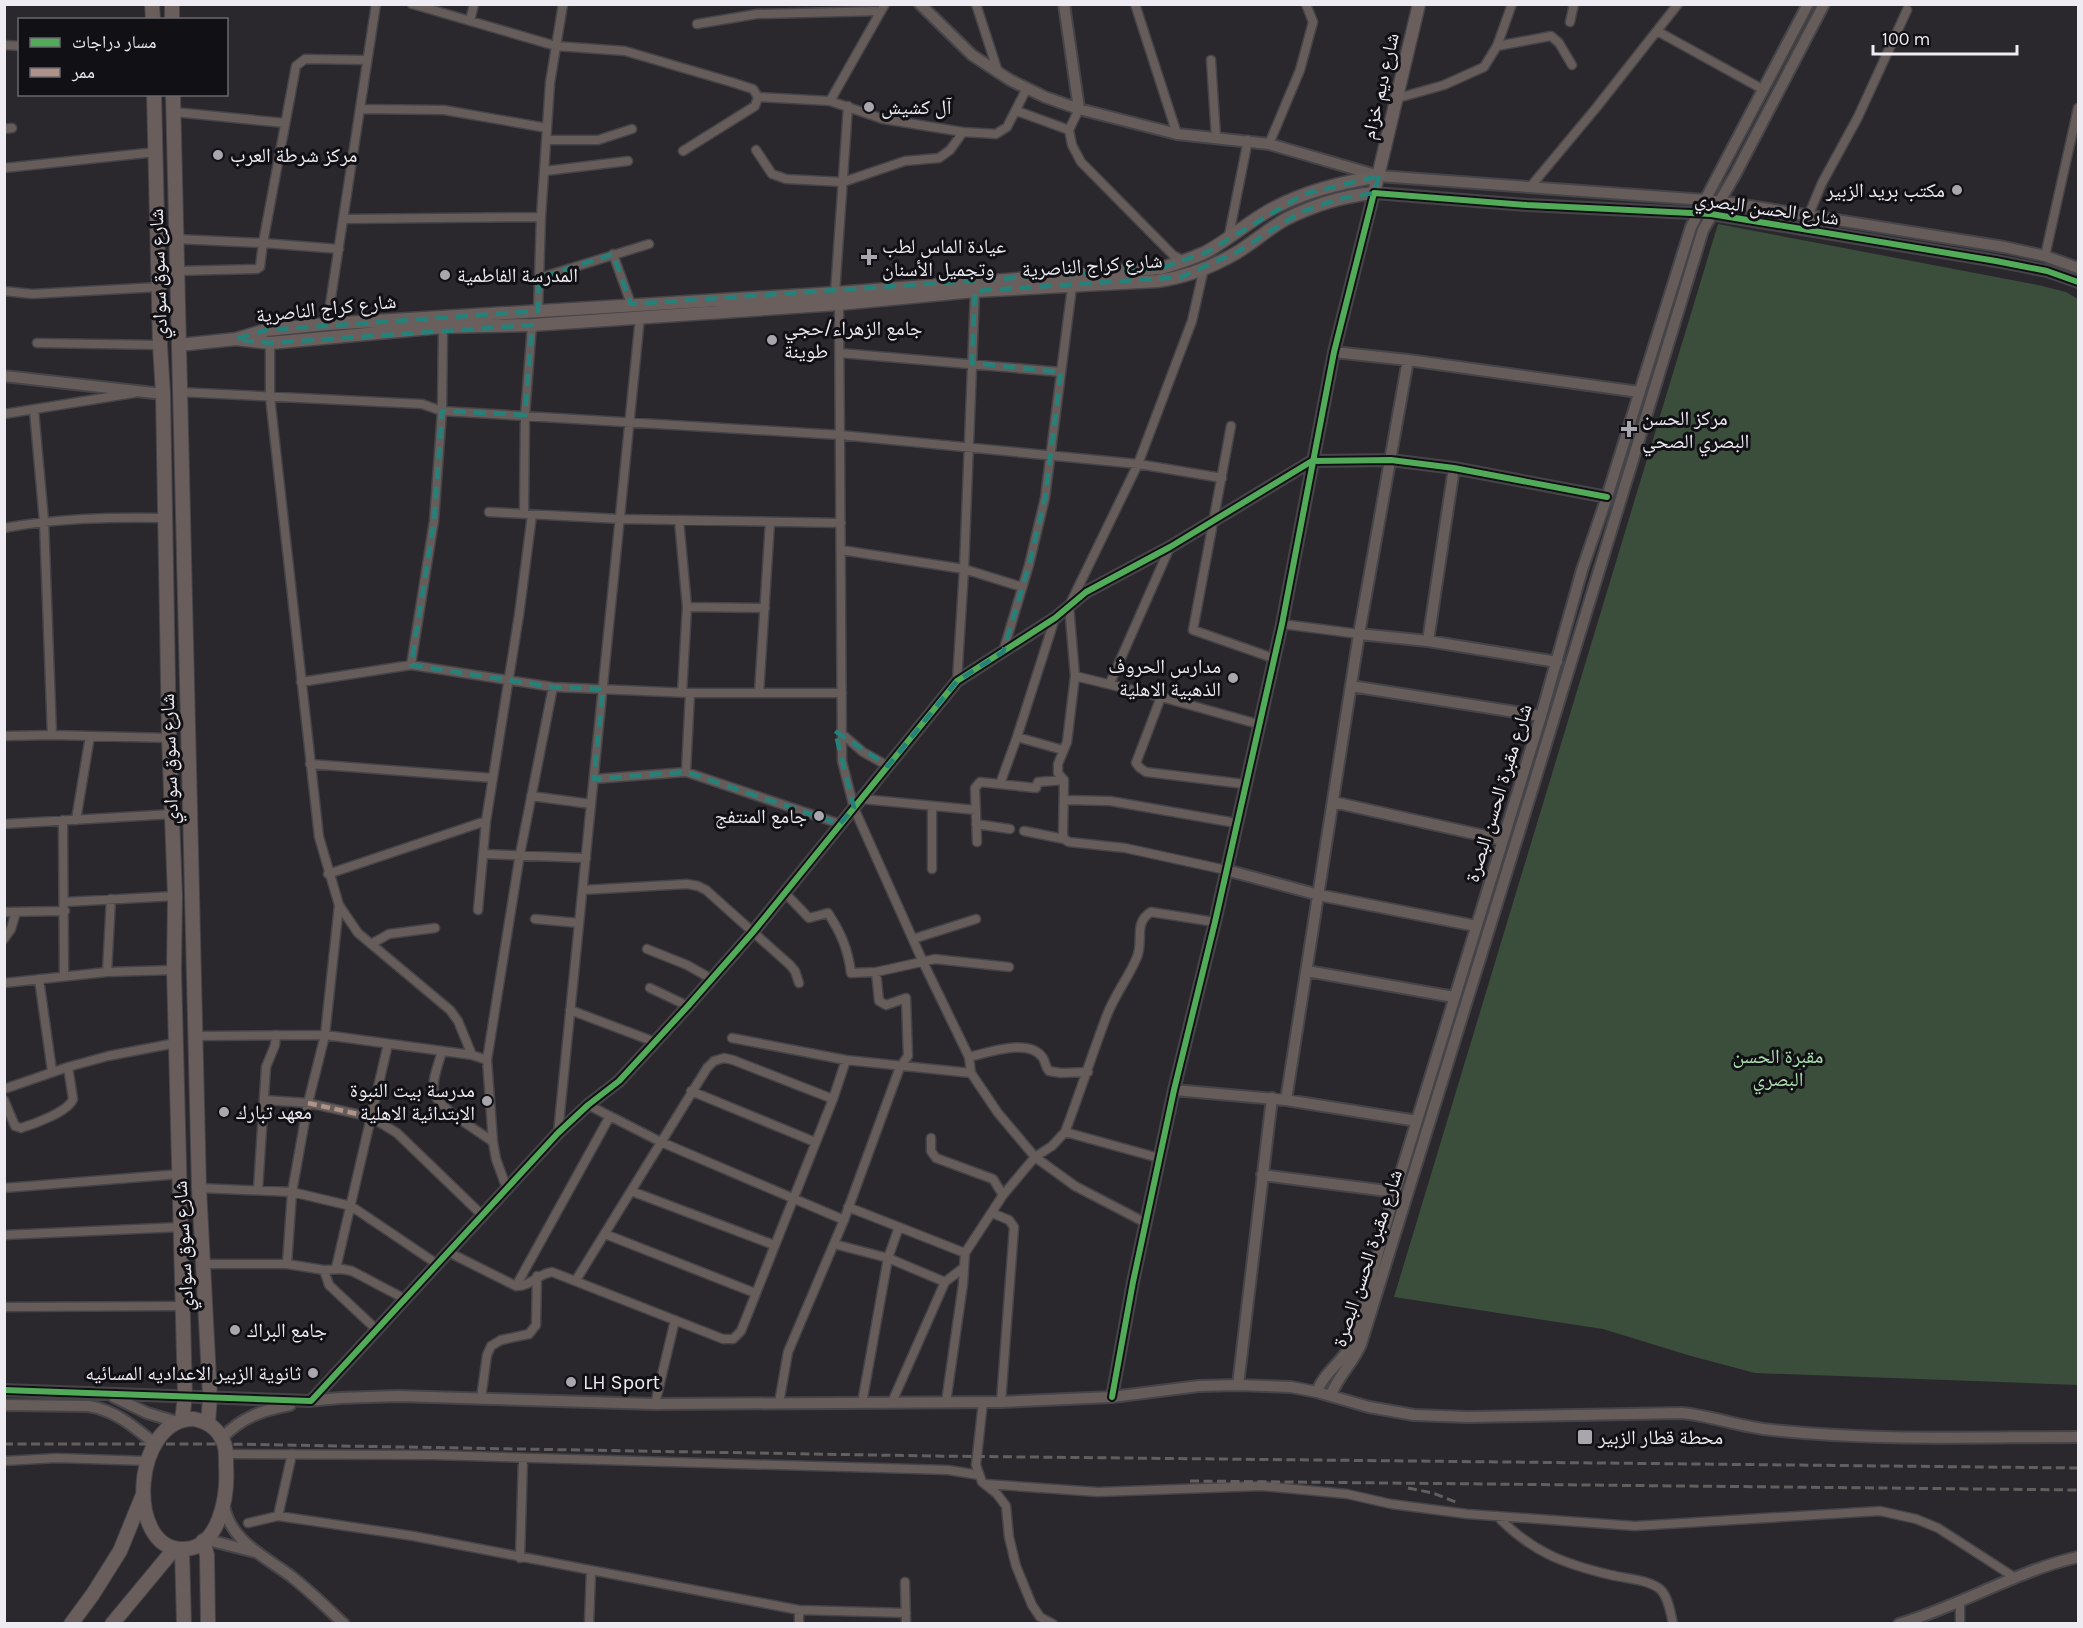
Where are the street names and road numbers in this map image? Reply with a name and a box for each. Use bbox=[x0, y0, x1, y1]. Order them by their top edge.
street label: شارع ديم خزام bbox=[1357, 31, 1406, 142]
street label: شارع الحسن البصري bbox=[1693, 187, 1841, 234]
street label: شارع سوق سوادي bbox=[145, 208, 176, 340]
street label: شارع كراج الناصرية bbox=[1021, 249, 1163, 283]
street label: شارع كراج الناصرية bbox=[255, 290, 397, 328]
street label: شارع سوق سوادي bbox=[156, 693, 187, 825]
street label: شارع مقبرة الحسن البصرة bbox=[1460, 701, 1537, 885]
street label: شارع مقبرة الحسن البصرة bbox=[1328, 1167, 1408, 1350]
street label: شارع سوق سوادي bbox=[169, 1180, 202, 1312]

